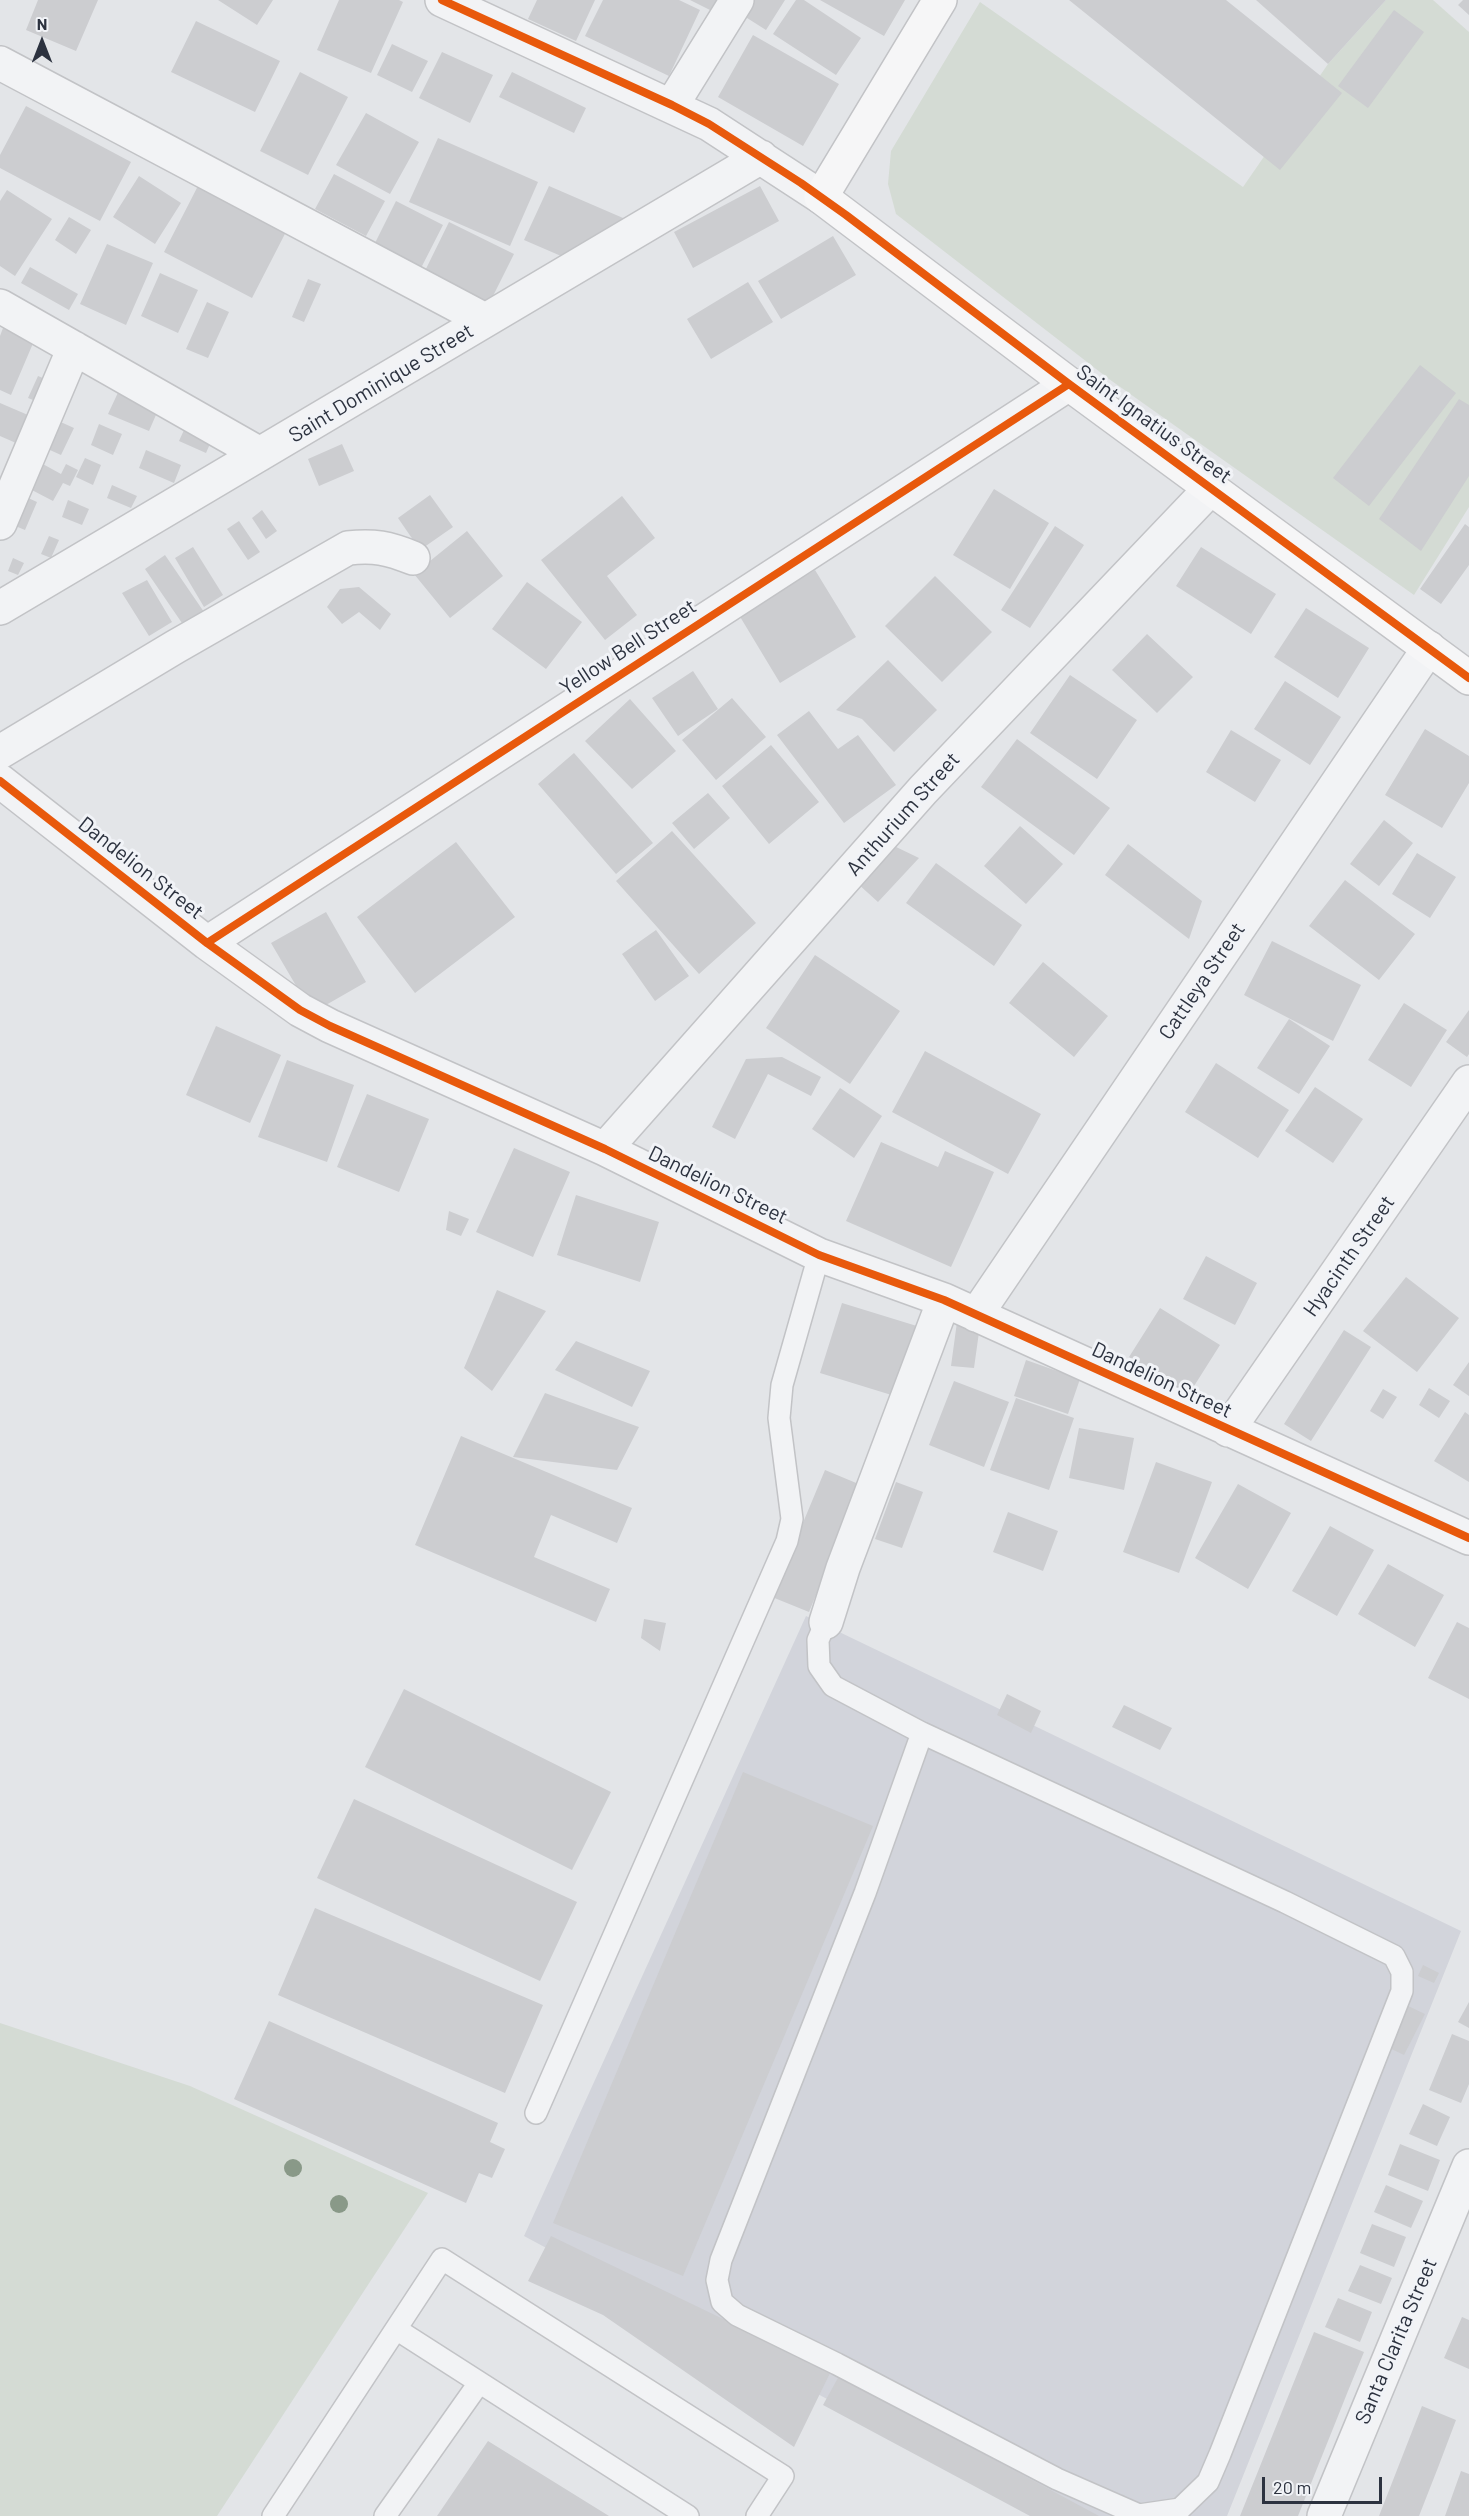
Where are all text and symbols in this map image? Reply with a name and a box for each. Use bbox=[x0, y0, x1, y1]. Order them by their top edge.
north arrow bbox=[12, 12, 72, 72]
text: N bbox=[37, 14, 47, 33]
street label: Saint Dominique Street bbox=[284, 318, 478, 448]
street label: Saint Ignatius Street bbox=[1071, 359, 1237, 489]
street label: Yellow Bell Street bbox=[555, 594, 701, 700]
street label: Anthurium Street bbox=[841, 747, 965, 881]
street label: Dandelion Street bbox=[73, 811, 209, 925]
street label: Cattleya Street bbox=[1154, 918, 1250, 1044]
street label: Dandelion Street bbox=[644, 1140, 792, 1230]
street label: Hyacinth Street bbox=[1298, 1191, 1400, 1321]
street label: Dandelion Street bbox=[1088, 1336, 1236, 1424]
street label: Santa Clarita Street bbox=[1350, 2254, 1442, 2428]
scale bar bbox=[1265, 2465, 1385, 2503]
text: 20 m bbox=[1273, 2476, 1311, 2498]

